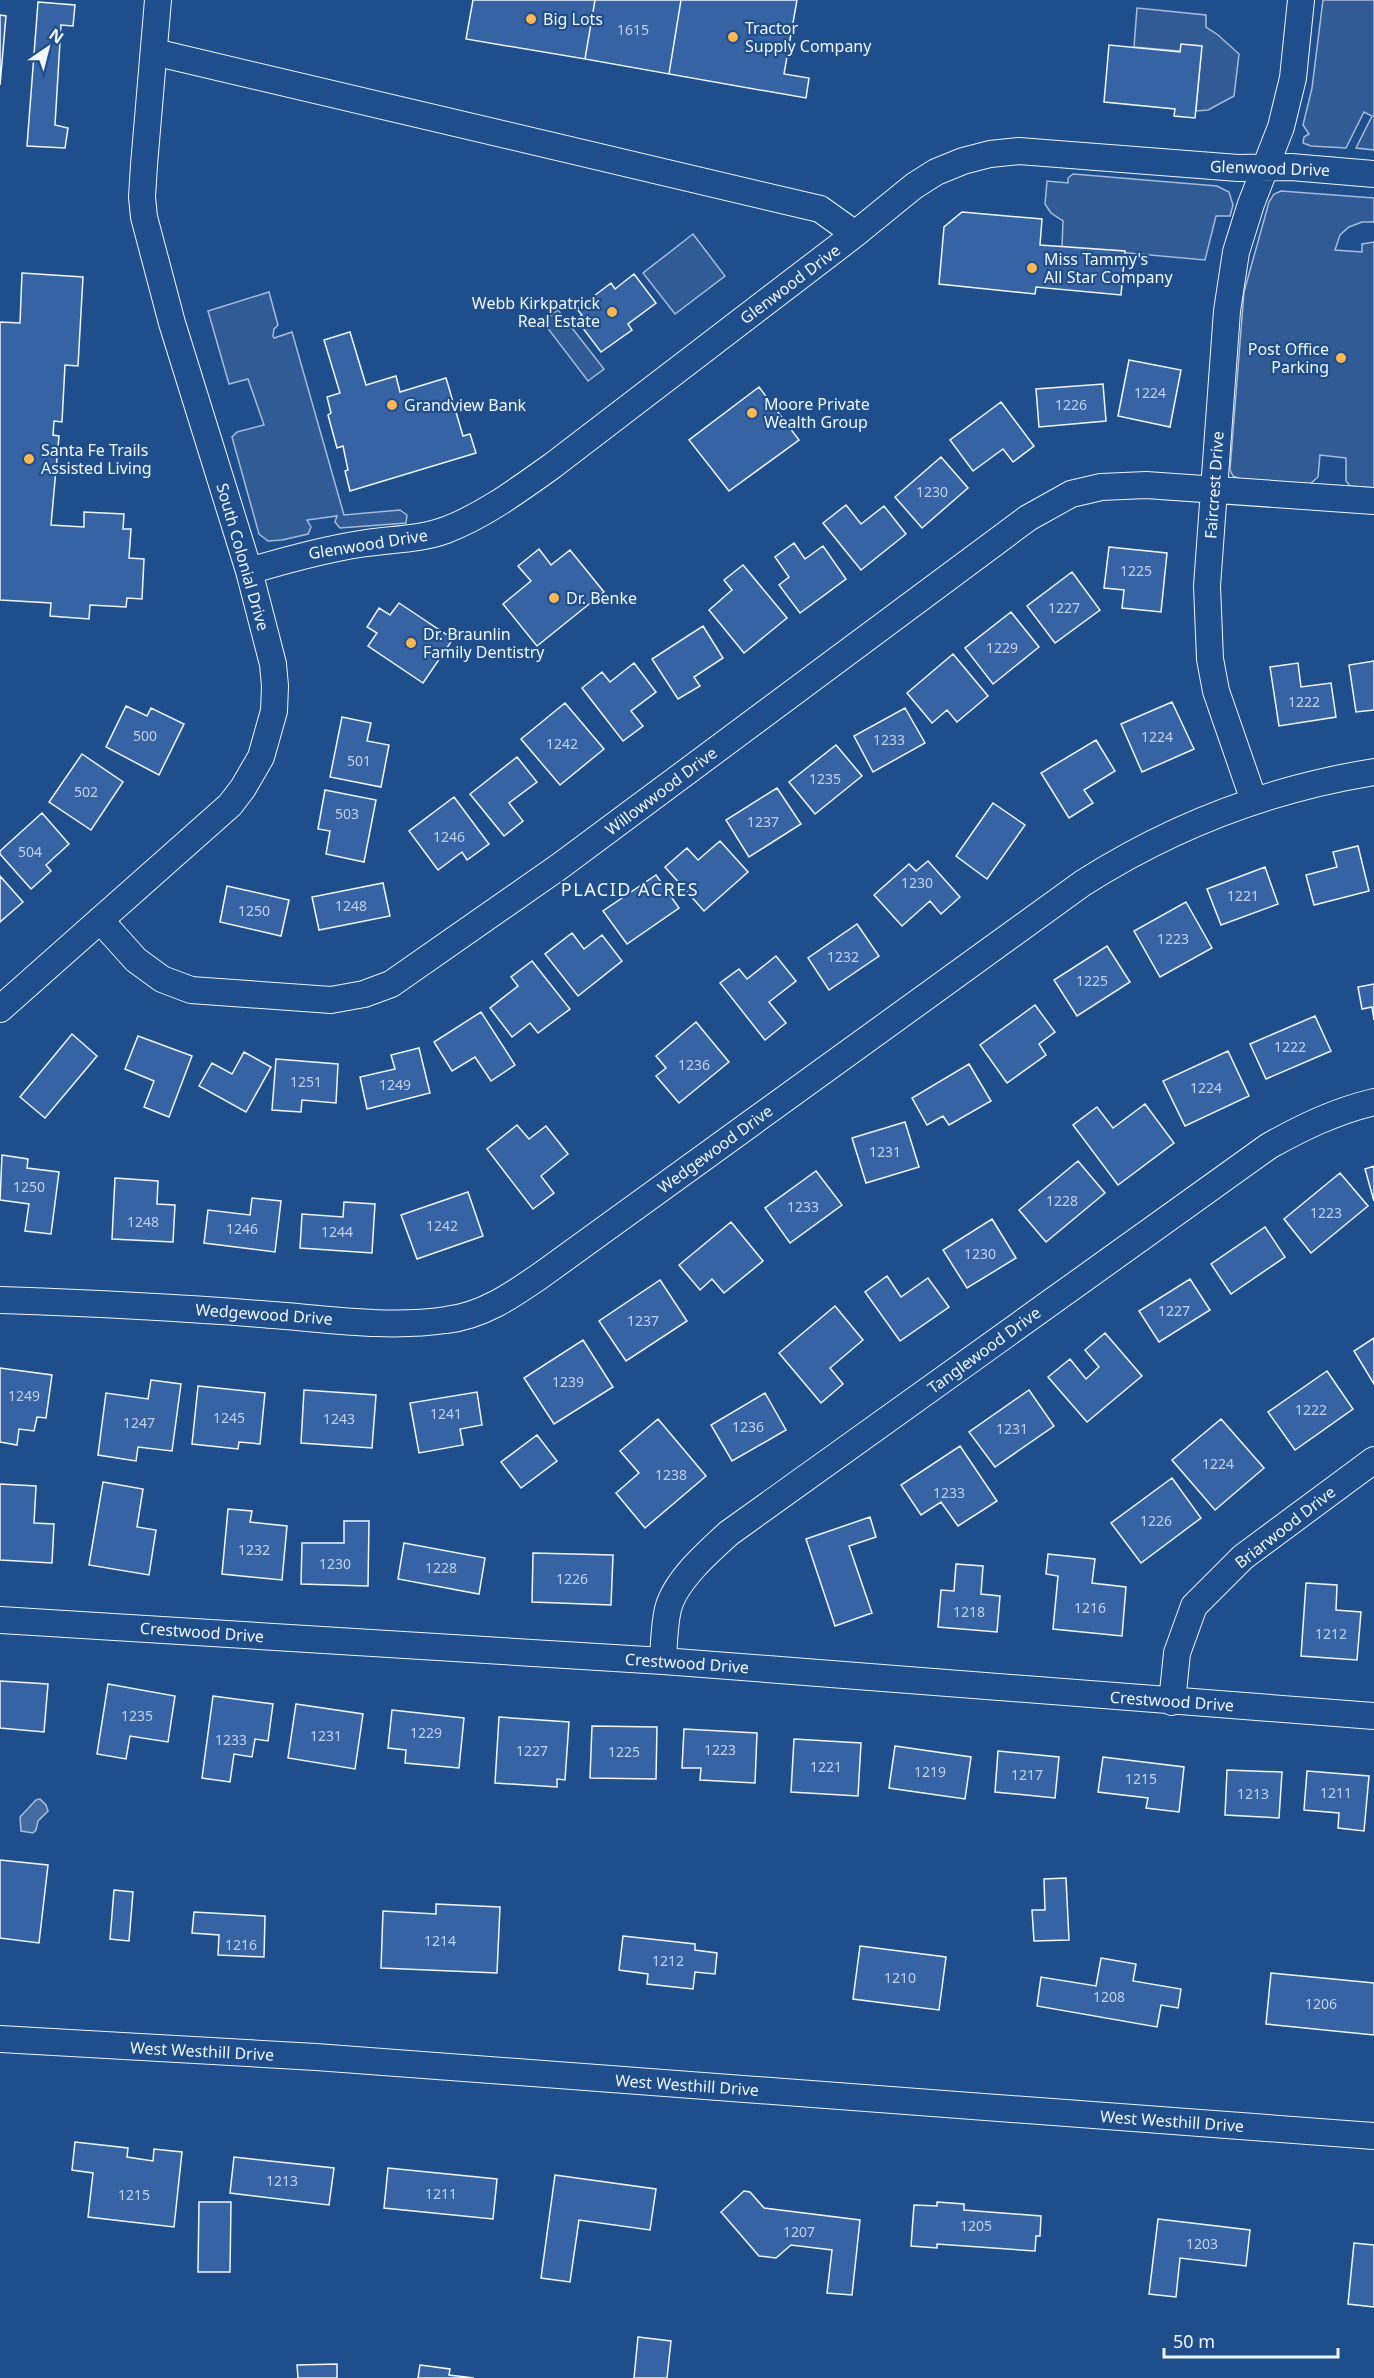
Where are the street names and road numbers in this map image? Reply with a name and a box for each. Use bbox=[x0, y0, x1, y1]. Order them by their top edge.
street label: Glenwood Drive bbox=[1210, 155, 1330, 181]
street label: Glenwood Drive bbox=[735, 239, 845, 329]
street label: Faircrest Drive bbox=[1199, 430, 1229, 540]
street label: South Colonial Drive bbox=[211, 481, 275, 633]
street label: Glenwood Drive bbox=[307, 524, 429, 564]
street label: Willowwood Drive bbox=[601, 742, 721, 840]
street label: Wedgewood Drive bbox=[653, 1100, 777, 1198]
street label: Wedgewood Drive bbox=[195, 1298, 333, 1330]
street label: Tanglewood Drive bbox=[923, 1302, 1045, 1398]
street label: Briarwood Drive bbox=[1230, 1481, 1340, 1573]
street label: Crestwood Drive bbox=[139, 1617, 265, 1647]
street label: Crestwood Drive bbox=[624, 1648, 750, 1678]
street label: Crestwood Drive bbox=[1109, 1686, 1235, 1716]
street label: West Westhill Drive bbox=[129, 2036, 275, 2066]
street label: West Westhill Drive bbox=[614, 2069, 760, 2101]
street label: West Westhill Drive bbox=[1099, 2105, 1245, 2137]

